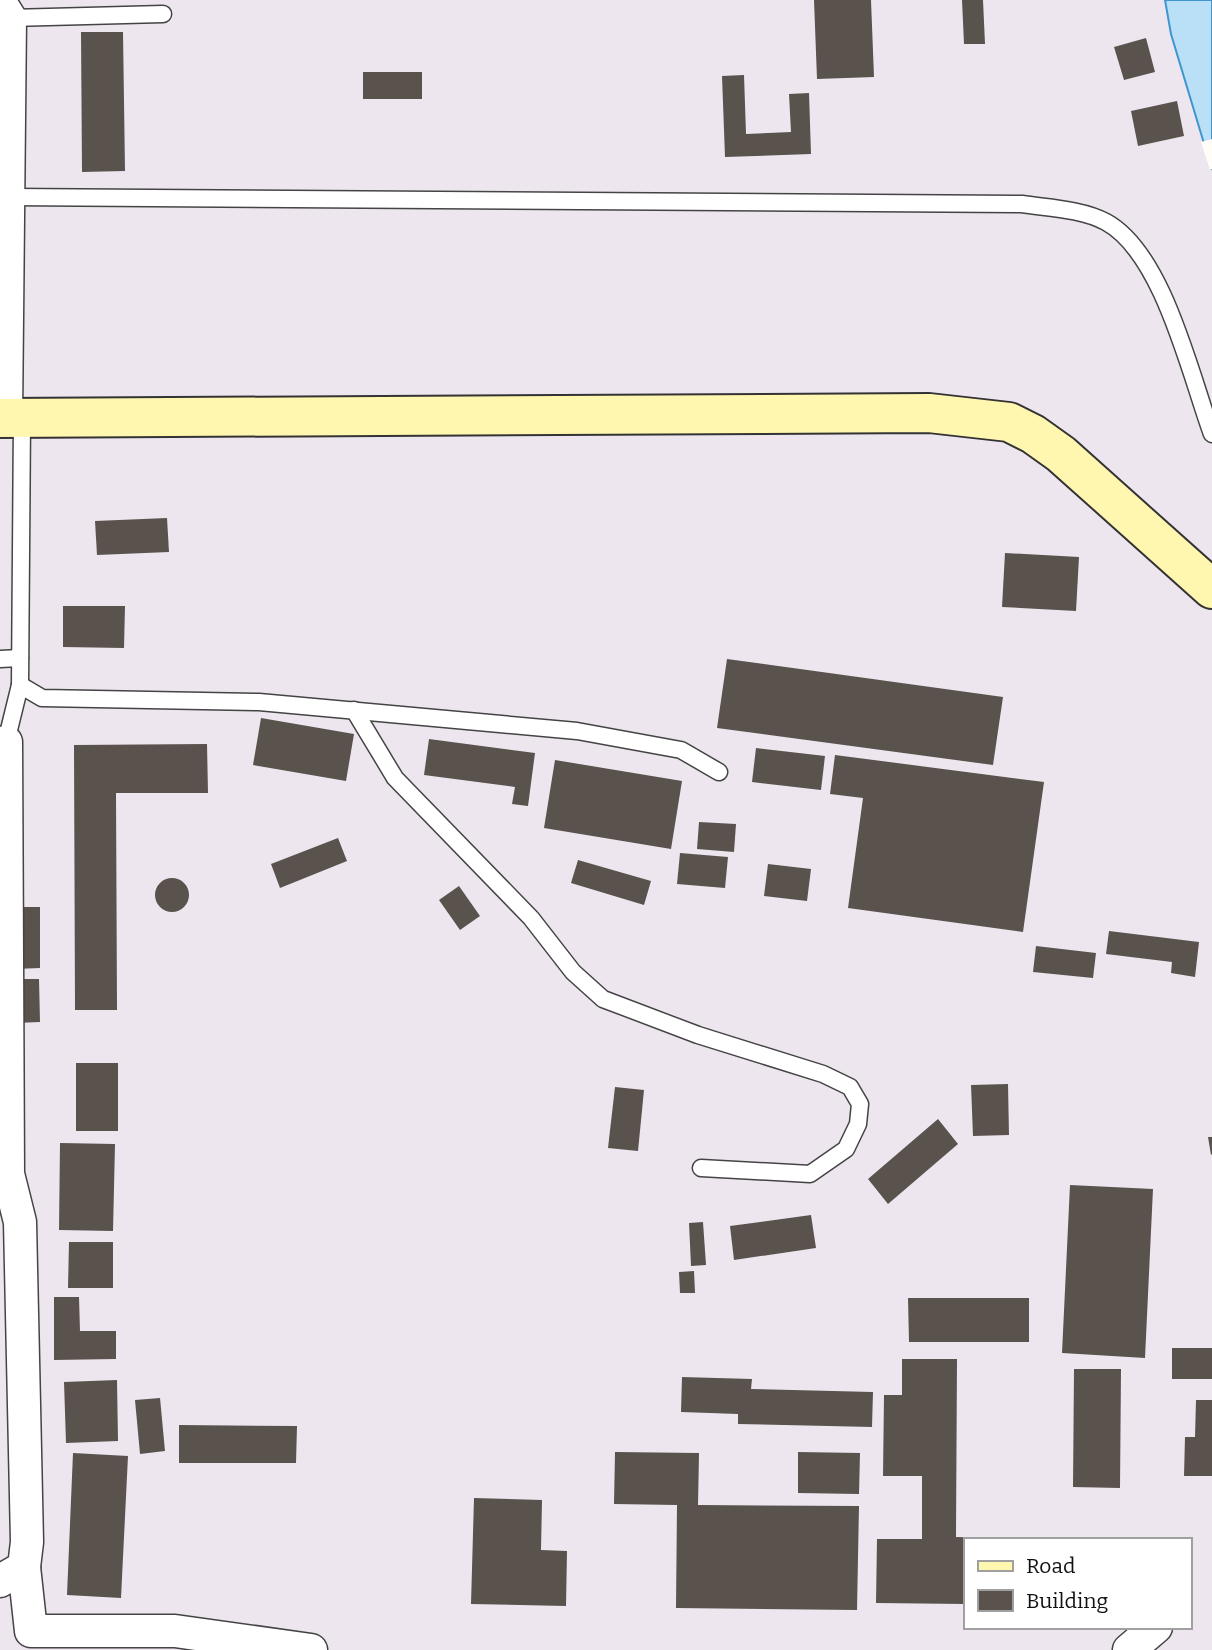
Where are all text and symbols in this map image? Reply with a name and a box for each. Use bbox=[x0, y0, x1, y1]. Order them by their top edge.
legend bbox=[964, 1538, 1191, 1629]
text: Road bbox=[1026, 1553, 1075, 1579]
text: Building bbox=[1026, 1588, 1109, 1614]

